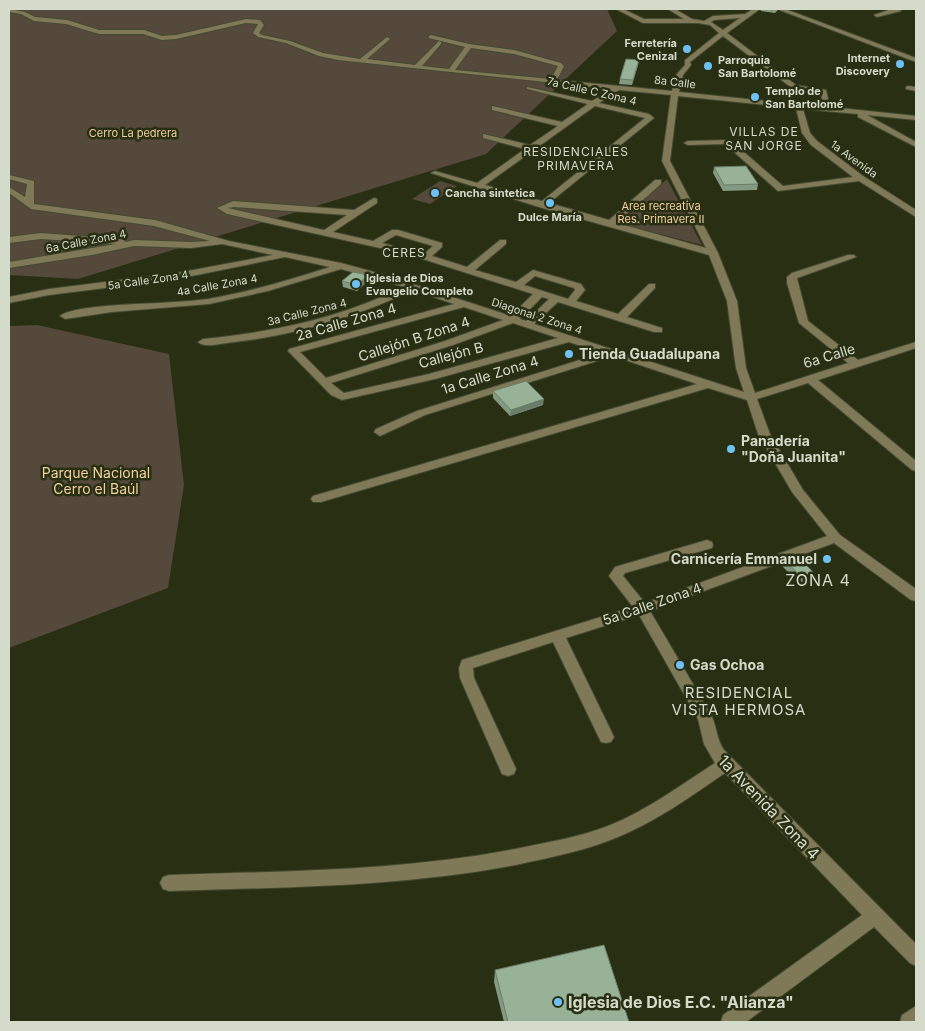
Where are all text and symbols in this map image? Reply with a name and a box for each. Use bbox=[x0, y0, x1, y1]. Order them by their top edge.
place label: Ferretería Cenizal bbox=[625, 36, 677, 63]
marker: Ferretería Cenizal bbox=[681, 43, 693, 55]
place label: Internet Discovery bbox=[836, 51, 890, 78]
place label: Parroquia San Bartolomé bbox=[718, 53, 797, 80]
marker: Internet Discovery bbox=[894, 58, 906, 70]
marker: Parroquia San Bartolomé bbox=[702, 60, 714, 72]
street label: 8a Calle bbox=[653, 72, 697, 92]
street label: 7a Calle C Zona 4 bbox=[546, 74, 638, 108]
place label: Templo de San Bartolomé bbox=[765, 84, 844, 111]
marker: Templo de San Bartolomé bbox=[749, 91, 761, 103]
district label: VILLAS DE SAN JORGE bbox=[725, 124, 803, 153]
park label: Cerro La pedrera bbox=[89, 126, 177, 140]
street label: 1a Avenida bbox=[828, 137, 880, 181]
district label: RESIDENCIALES PRIMAVERA bbox=[523, 144, 629, 173]
place label: Cancha sintetica bbox=[445, 186, 535, 200]
marker: Cancha sintetica bbox=[429, 187, 441, 199]
marker: Dulce María bbox=[544, 197, 556, 209]
park label: Area recreativa Res. Primavera II bbox=[618, 199, 704, 226]
place label: Dulce María bbox=[518, 210, 582, 224]
street label: 6a Calle Zona 4 bbox=[45, 226, 127, 256]
district label: CERES bbox=[382, 245, 426, 260]
street label: 5a Calle Zona 4 bbox=[107, 267, 189, 293]
street label: 4a Calle Zona 4 bbox=[175, 271, 259, 299]
place label: Iglesia de Dios Evangelio Completo bbox=[366, 271, 474, 298]
marker: Iglesia de Dios Evangelio Completo bbox=[350, 278, 362, 290]
street label: 3a Calle Zona 4 bbox=[266, 295, 348, 329]
street label: Diagonal 2 Zona 4 bbox=[490, 295, 584, 337]
street label: 2a Calle Zona 4 bbox=[294, 299, 398, 344]
street label: Callejón B Zona 4 bbox=[356, 313, 472, 365]
street label: Callejón B bbox=[417, 338, 485, 372]
street label: 6a Calle bbox=[801, 340, 857, 371]
place label: Tienda Guadalupana bbox=[579, 345, 720, 362]
marker: Tienda Guadalupana bbox=[563, 348, 575, 360]
street label: 1a Calle Zona 4 bbox=[439, 352, 541, 397]
place label: Panadería "Doña Juanita" bbox=[741, 432, 846, 465]
marker: Panadería "Doña Juanita" bbox=[725, 443, 737, 455]
park label: Parque Nacional Cerro el Baúl bbox=[42, 464, 150, 497]
place label: Carnicería Emmanuel bbox=[671, 550, 817, 567]
marker: Carnicería Emmanuel bbox=[821, 553, 833, 565]
district label: ZONA 4 bbox=[785, 570, 851, 590]
street label: 5a Calle Zona 4 bbox=[600, 579, 704, 628]
place label: Gas Ochoa bbox=[690, 656, 764, 673]
marker: Gas Ochoa bbox=[674, 659, 686, 671]
district label: RESIDENCIAL VISTA HERMOSA bbox=[672, 683, 806, 719]
street label: 1a Avenida Zona 4 bbox=[714, 751, 824, 863]
place label: Iglesia de Dios E.C. "Alianza" bbox=[568, 992, 794, 1012]
marker: Iglesia de Dios E.C. "Alianza" bbox=[552, 996, 564, 1008]

